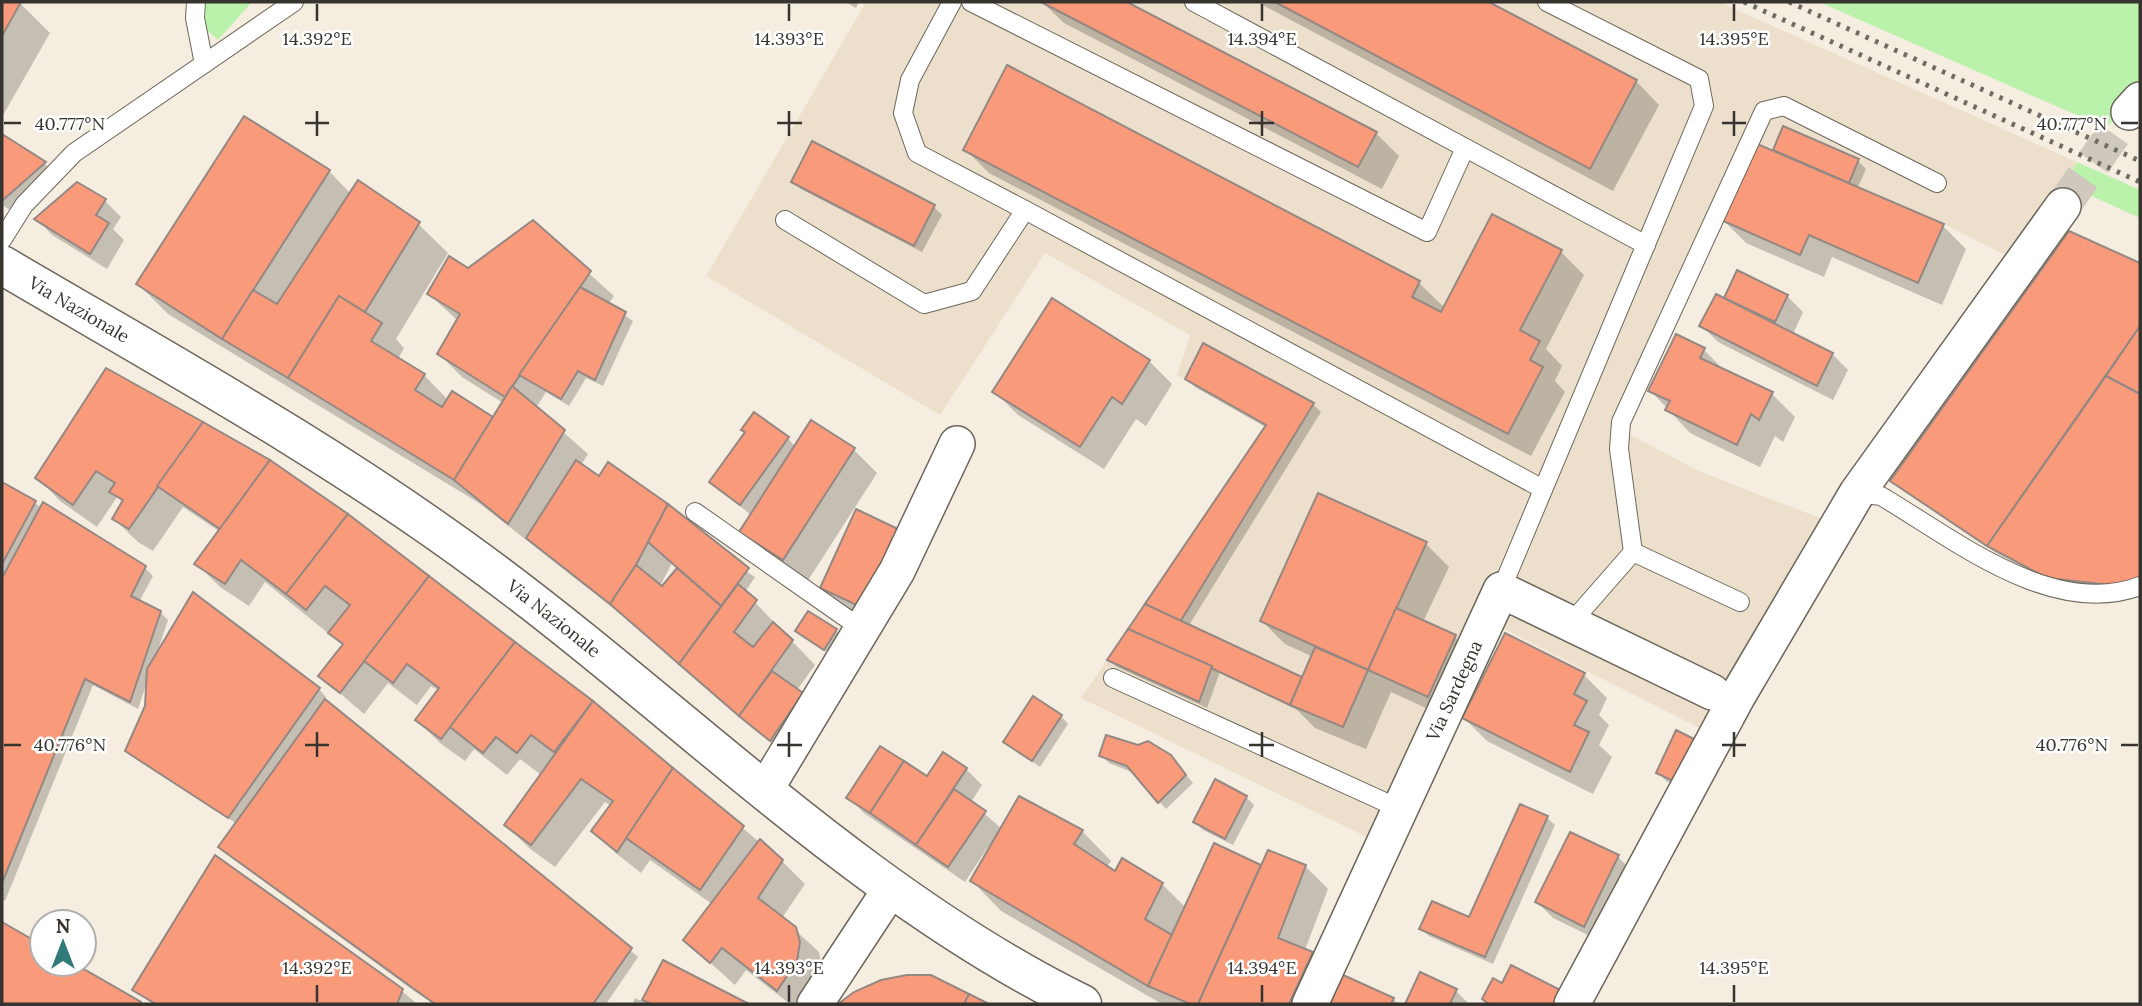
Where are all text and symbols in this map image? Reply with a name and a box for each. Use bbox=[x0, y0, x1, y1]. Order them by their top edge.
text: 14.392°E bbox=[282, 27, 352, 50]
text: 14.393°E bbox=[754, 27, 824, 50]
text: 14.394°E bbox=[1227, 27, 1297, 50]
text: 14.395°E bbox=[1699, 27, 1769, 50]
text: 40.777°N bbox=[35, 112, 105, 135]
text: 40.777°N bbox=[2037, 112, 2107, 135]
street label: Via Nazionale bbox=[24, 271, 134, 348]
street label: Via Nazionale bbox=[502, 574, 606, 663]
street label: Via Sardegna bbox=[1420, 636, 1487, 746]
text: 40.776°N bbox=[34, 733, 106, 756]
text: 40.776°N bbox=[2036, 733, 2108, 756]
north arrow bbox=[28, 908, 98, 978]
text: N bbox=[56, 914, 71, 938]
text: 14.392°E bbox=[282, 956, 352, 979]
text: 14.393°E bbox=[754, 956, 824, 979]
text: 14.394°E bbox=[1227, 956, 1297, 979]
text: 14.395°E bbox=[1699, 956, 1769, 979]

